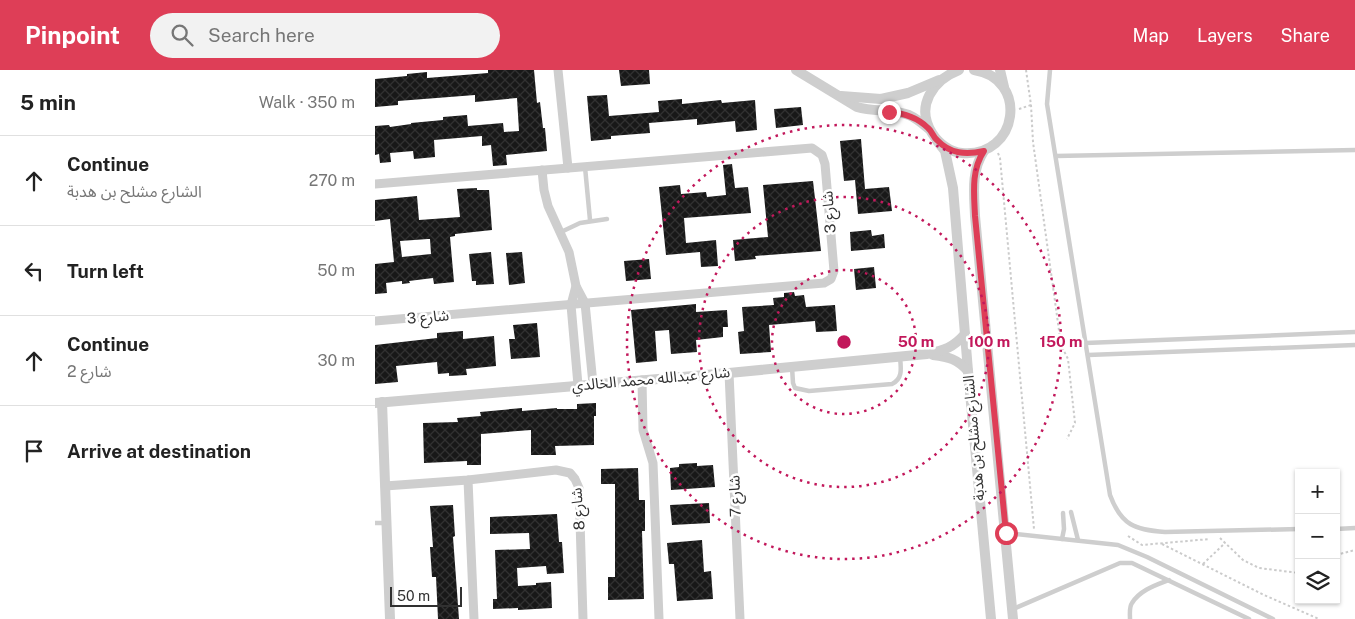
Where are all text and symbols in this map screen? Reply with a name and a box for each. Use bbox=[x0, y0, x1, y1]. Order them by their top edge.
search box bbox=[150, 13, 500, 58]
text: Pinpoint bbox=[25, 21, 120, 49]
icon: search bbox=[168, 21, 196, 49]
text: Search here bbox=[208, 24, 315, 46]
text: Map bbox=[1133, 25, 1169, 46]
text: Layers bbox=[1197, 25, 1253, 46]
text: Share bbox=[1281, 25, 1330, 46]
text: 5 min bbox=[20, 90, 76, 115]
text: Walk · 350 m bbox=[259, 93, 355, 112]
route end bbox=[878, 101, 901, 124]
text: Continue bbox=[67, 153, 149, 175]
icon: ahead bbox=[20, 167, 48, 195]
text: 270 m bbox=[309, 171, 355, 190]
text: الشارع مشلح بن هدبة bbox=[67, 182, 202, 201]
street label: شارع 3 bbox=[818, 190, 843, 234]
icon: left bbox=[20, 257, 48, 285]
text: Turn left bbox=[67, 260, 144, 282]
text: 50 m bbox=[317, 261, 355, 280]
street label: شارع 3 bbox=[406, 306, 450, 331]
text: Continue bbox=[67, 333, 149, 355]
centre of rings bbox=[835, 333, 853, 351]
text: 50 m bbox=[898, 333, 934, 350]
text: 100 m bbox=[968, 333, 1010, 350]
text: 150 m bbox=[1039, 333, 1083, 350]
icon: ahead bbox=[20, 347, 48, 375]
text: 30 m bbox=[318, 351, 355, 370]
text: شارع 2 bbox=[67, 362, 112, 381]
street label: شارع عبدالله محمد الخالدي bbox=[571, 363, 731, 398]
street label: الشارع مشلح بن هدبة bbox=[960, 374, 991, 502]
icon: arrive bbox=[20, 437, 48, 465]
text: Arrive at destination bbox=[67, 440, 251, 462]
map controls bbox=[1295, 469, 1340, 604]
button: + bbox=[1295, 469, 1340, 514]
street label: شارع 7 bbox=[725, 474, 748, 517]
street label: شارع 8 bbox=[567, 487, 592, 531]
button: − bbox=[1295, 514, 1340, 559]
route start bbox=[995, 522, 1018, 545]
button: layers bbox=[1295, 559, 1340, 604]
scale bar bbox=[390, 584, 463, 607]
text: 50 m bbox=[397, 588, 430, 604]

